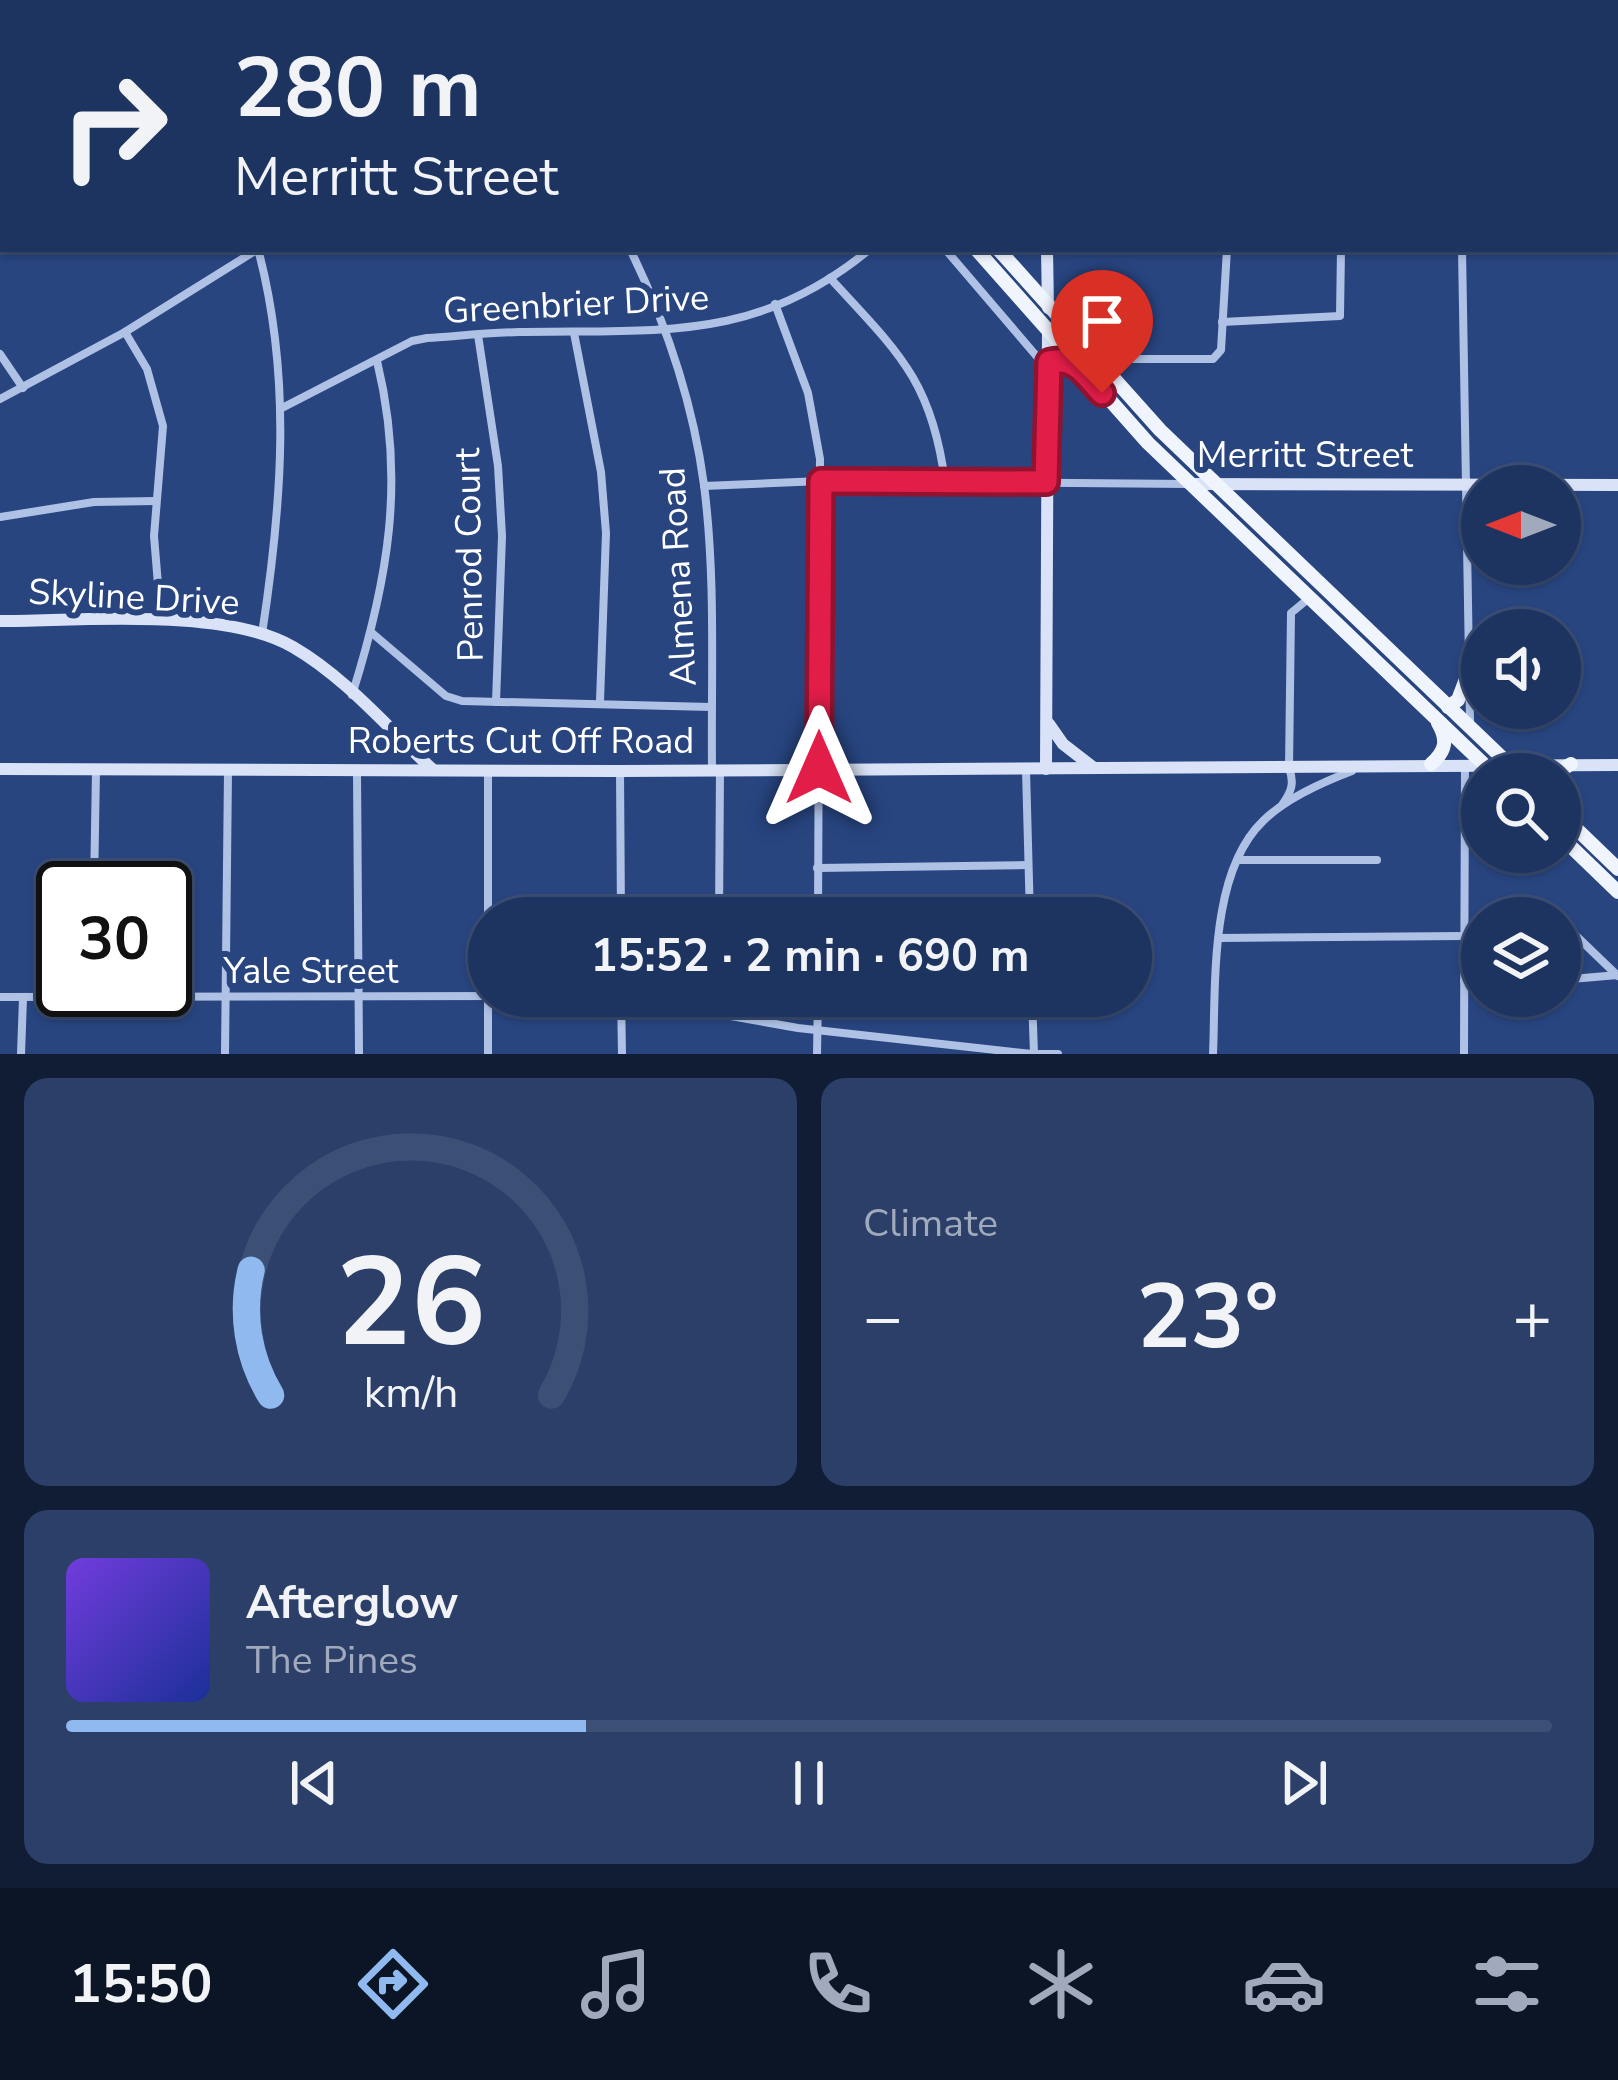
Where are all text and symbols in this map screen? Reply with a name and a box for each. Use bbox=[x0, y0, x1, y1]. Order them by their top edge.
text: 280 m bbox=[234, 31, 482, 146]
icon: right bbox=[36, 48, 192, 204]
text: Merritt Street bbox=[234, 140, 558, 214]
pin bbox=[1051, 270, 1153, 393]
street label: Greenbrier Drive bbox=[442, 273, 710, 336]
icon: arrive bbox=[1069, 288, 1135, 354]
street label: Merritt Street bbox=[1197, 431, 1414, 480]
street label: Penrod Court bbox=[443, 447, 496, 662]
north arrow bbox=[1461, 465, 1581, 585]
map controls bbox=[1461, 465, 1581, 1017]
street label: Almena Road bbox=[648, 466, 709, 688]
street label: Skyline Drive bbox=[27, 568, 241, 627]
button: sound bbox=[1461, 609, 1581, 729]
position arrow bbox=[756, 705, 882, 831]
street label: Roberts Cut Off Road bbox=[348, 717, 694, 766]
button: search bbox=[1461, 753, 1581, 873]
speed limit sign: 30 bbox=[36, 861, 192, 1017]
button: layers bbox=[1461, 897, 1581, 1017]
text: 15:52 · 2 min · 690 m bbox=[590, 926, 1030, 987]
street label: Yale Street bbox=[223, 947, 399, 996]
text: Climate bbox=[863, 1197, 998, 1250]
text: 26 bbox=[336, 1218, 485, 1388]
text: 23° bbox=[1136, 1256, 1279, 1379]
text: − bbox=[863, 1273, 903, 1363]
text: + bbox=[1512, 1273, 1552, 1363]
text: km/h bbox=[363, 1364, 458, 1422]
text: Afterglow bbox=[246, 1573, 458, 1634]
text: The Pines bbox=[246, 1634, 418, 1687]
icon: previous bbox=[281, 1750, 347, 1816]
icon: pause bbox=[776, 1750, 842, 1816]
icon: next bbox=[1271, 1750, 1337, 1816]
icon: directions bbox=[351, 1942, 435, 2026]
icon: music bbox=[574, 1942, 658, 2026]
icon: phone bbox=[796, 1942, 880, 2026]
icon: climate bbox=[1019, 1942, 1103, 2026]
icon: car bbox=[1242, 1942, 1326, 2026]
icon: filters bbox=[1465, 1942, 1549, 2026]
text: 15:50 bbox=[69, 1947, 212, 2021]

